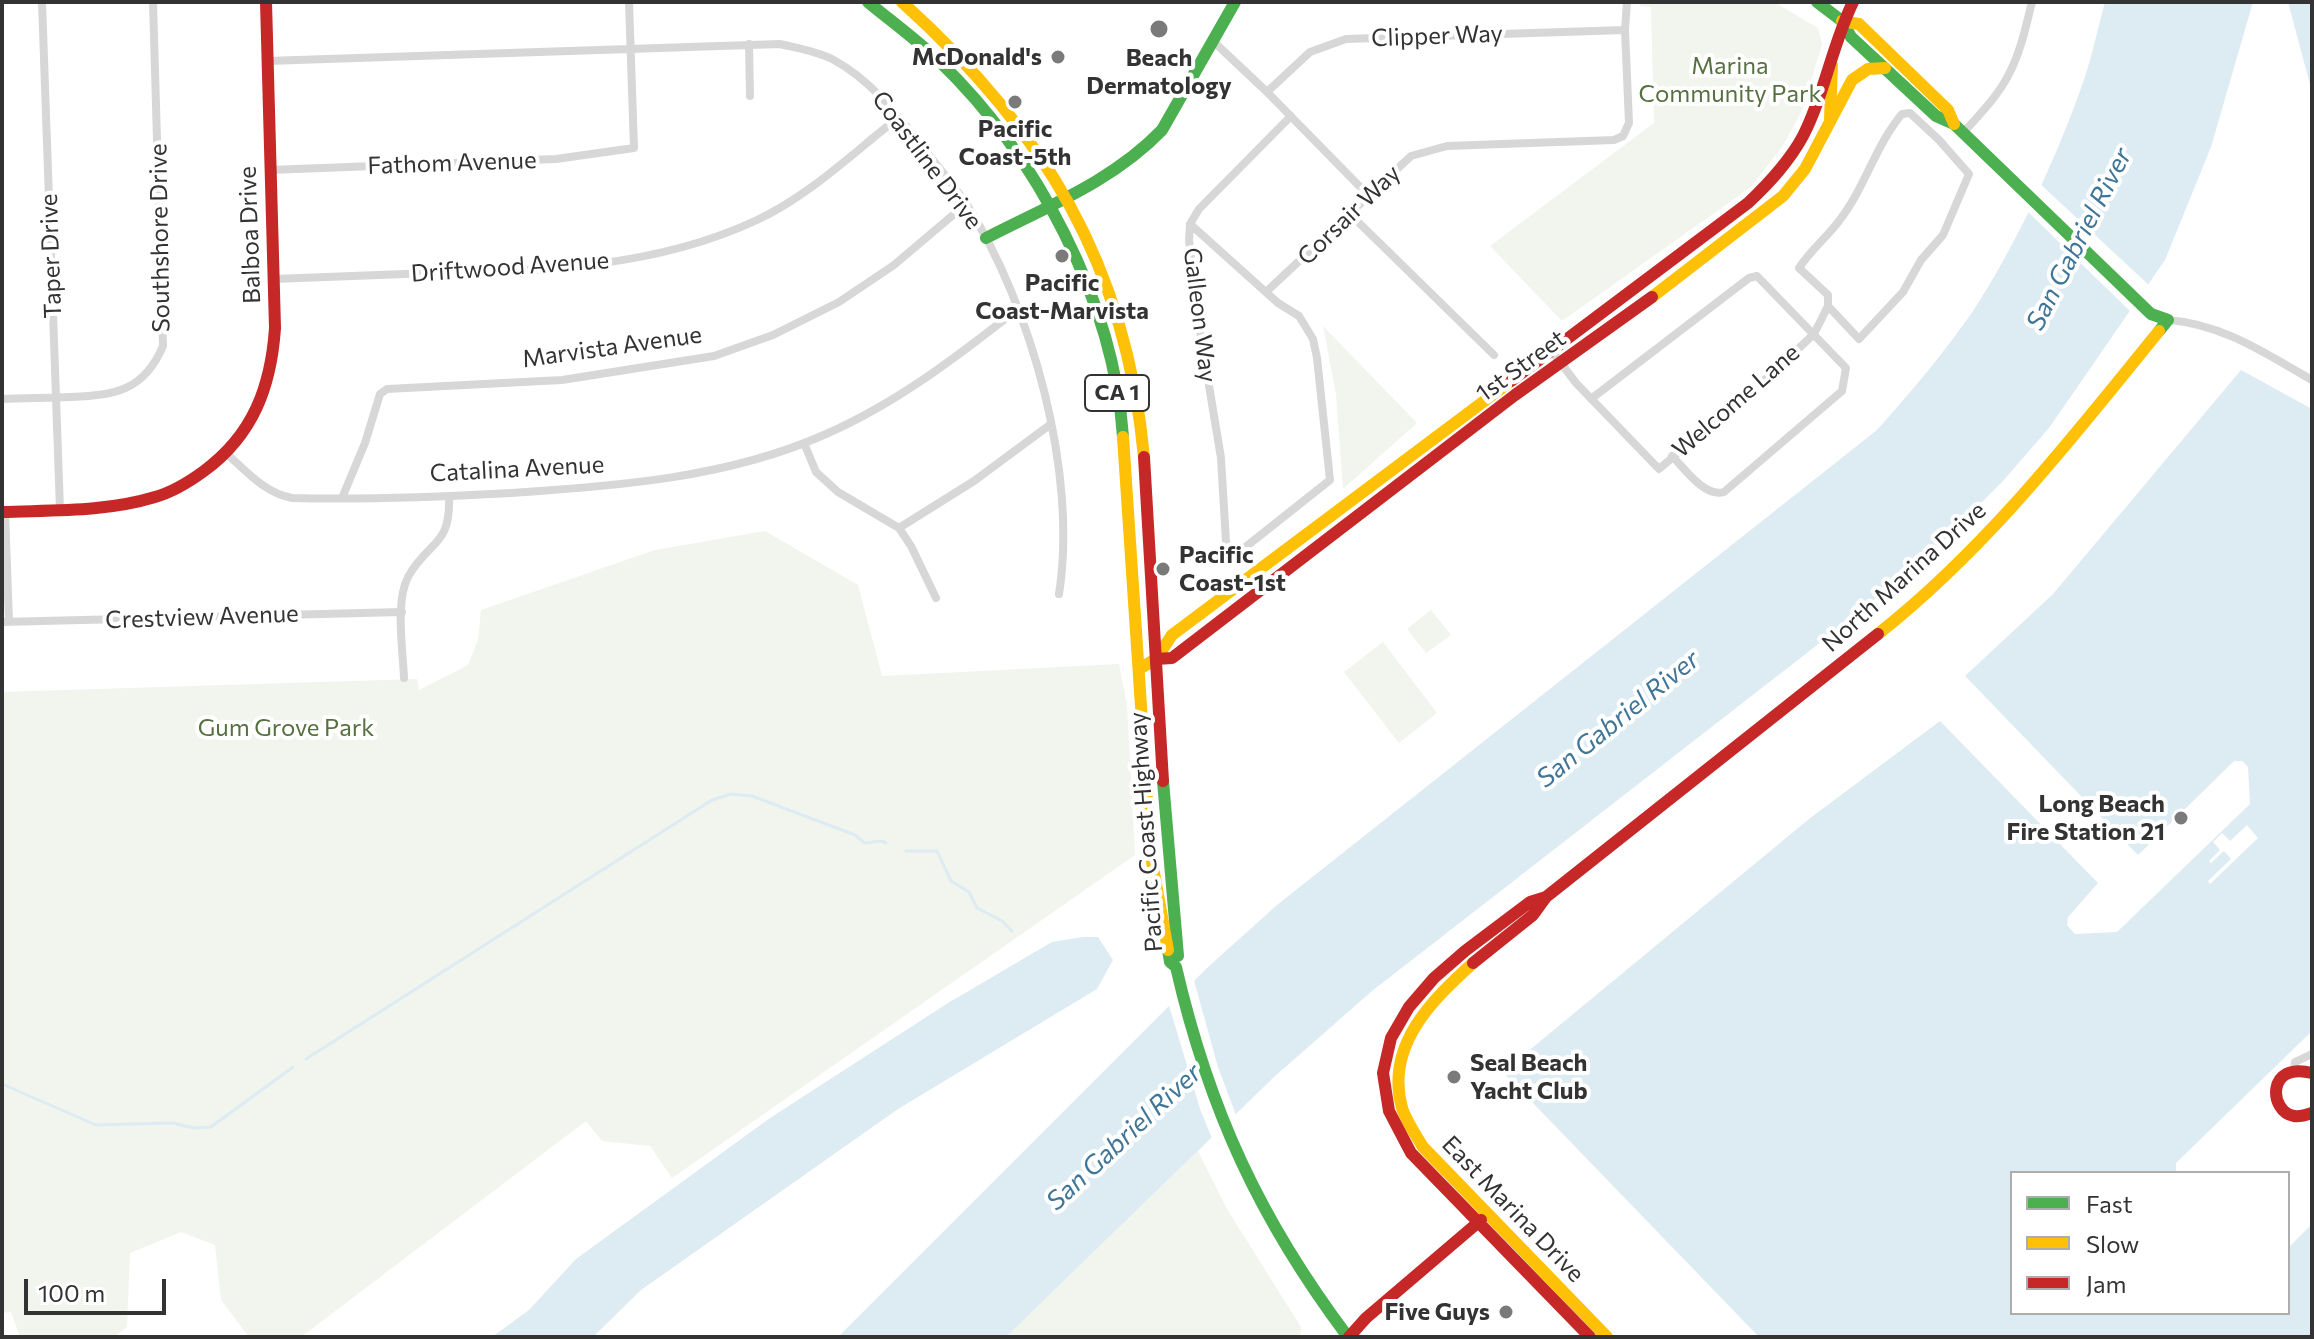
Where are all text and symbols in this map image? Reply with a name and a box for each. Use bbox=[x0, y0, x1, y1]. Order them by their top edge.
marker: Beach Dermatology bbox=[1148, 18, 1170, 40]
street label: Clipper Way bbox=[1371, 19, 1503, 53]
place label: McDonald's bbox=[912, 43, 1042, 71]
place label: Beach Dermatology bbox=[1086, 44, 1232, 100]
marker: McDonald's bbox=[1049, 48, 1067, 66]
park label: Marina Community Park bbox=[1638, 52, 1822, 108]
street label: Coastline Drive bbox=[866, 85, 988, 235]
marker: Pacific Coast-5th bbox=[1006, 93, 1024, 111]
place label: Pacific Coast-5th bbox=[959, 115, 1071, 171]
street label: Southshore Drive bbox=[144, 143, 176, 333]
water label: San Gabriel River bbox=[2020, 143, 2138, 335]
street label: Fathom Avenue bbox=[367, 146, 537, 180]
street label: Corsair Way bbox=[1292, 159, 1406, 271]
street label: Balboa Drive bbox=[233, 166, 267, 304]
street label: Taper Drive bbox=[34, 193, 68, 319]
street label: Driftwood Avenue bbox=[410, 246, 610, 288]
street label: Galleon Way bbox=[1177, 246, 1223, 384]
marker: Pacific Coast-Marvista bbox=[1053, 247, 1071, 265]
place label: Pacific Coast-Marvista bbox=[975, 269, 1149, 325]
street label: Marvista Avenue bbox=[520, 320, 704, 374]
street label: 1st Street bbox=[1471, 324, 1571, 408]
street label: Welcome Lane bbox=[1667, 338, 1805, 464]
road number: CA 1 bbox=[1085, 375, 1149, 411]
street label: Catalina Avenue bbox=[429, 450, 605, 488]
street label: North Marina Drive bbox=[1816, 496, 1992, 658]
place label: Pacific Coast-1st bbox=[1179, 541, 1286, 597]
marker: Pacific Coast-1st bbox=[1154, 560, 1172, 578]
street label: Crestview Avenue bbox=[105, 599, 299, 635]
water label: San Gabriel River bbox=[1530, 644, 1706, 794]
street label: Pacific Coast Highway bbox=[1123, 711, 1169, 953]
park label: Gum Grove Park bbox=[198, 714, 374, 742]
place label: Long Beach Fire Station 21 bbox=[2007, 790, 2165, 846]
marker: Long Beach Fire Station 21 bbox=[2172, 809, 2190, 827]
place label: Seal Beach Yacht Club bbox=[1470, 1049, 1588, 1105]
water label: San Gabriel River bbox=[1040, 1057, 1208, 1217]
marker: Seal Beach Yacht Club bbox=[1445, 1068, 1463, 1086]
street label: East Marina Drive bbox=[1436, 1130, 1590, 1288]
legend bbox=[2010, 1171, 2290, 1315]
text: Fast bbox=[2086, 1189, 2133, 1218]
text: Slow bbox=[2086, 1229, 2139, 1258]
scale bar bbox=[28, 1263, 170, 1313]
text: Jam bbox=[2086, 1269, 2126, 1298]
text: 100 m bbox=[38, 1278, 105, 1307]
place label: Five Guys bbox=[1384, 1298, 1490, 1326]
marker: Five Guys bbox=[1497, 1303, 1515, 1321]

